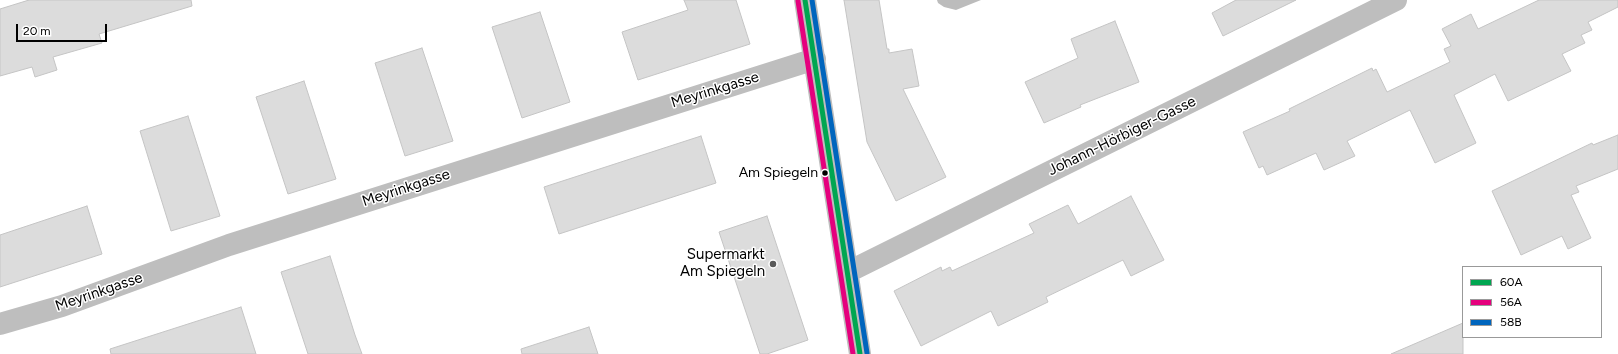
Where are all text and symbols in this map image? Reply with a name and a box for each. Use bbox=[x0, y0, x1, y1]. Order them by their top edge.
scale bar bbox=[18, 16, 109, 42]
text: 20 m bbox=[23, 24, 51, 38]
street label: Meyrinkgasse bbox=[669, 68, 761, 112]
street label: Johann-Hörbiger-Gasse bbox=[1045, 92, 1199, 180]
street label: Meyrinkgasse bbox=[360, 165, 452, 211]
place label: Am Spiegeln bbox=[739, 165, 818, 181]
marker: Am Spiegeln bbox=[820, 168, 830, 178]
place label: Supermarkt Am Spiegeln bbox=[680, 246, 765, 281]
marker: Supermarkt Am Spiegeln bbox=[768, 259, 778, 269]
legend bbox=[1462, 266, 1602, 338]
street label: Meyrinkgasse bbox=[53, 269, 145, 315]
text: 60A bbox=[1500, 275, 1523, 289]
text: 56A bbox=[1500, 295, 1522, 309]
text: 58B bbox=[1500, 315, 1522, 329]

